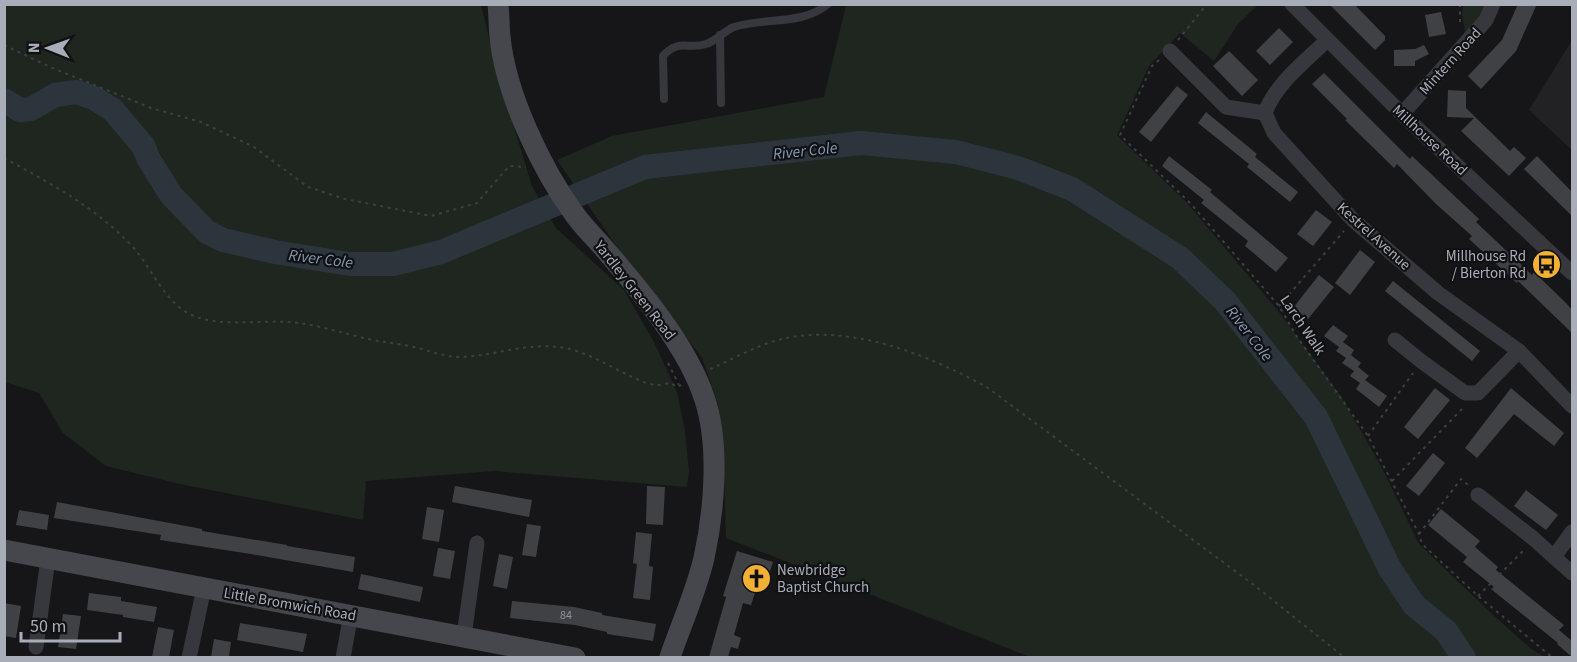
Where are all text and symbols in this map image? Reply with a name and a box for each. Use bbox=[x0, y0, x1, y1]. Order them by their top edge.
north arrow bbox=[18, 18, 78, 78]
street label: Mintern Road bbox=[1415, 23, 1486, 99]
text: N bbox=[23, 42, 45, 53]
street label: Millhouse Road bbox=[1388, 100, 1472, 181]
water label: River Cole bbox=[772, 137, 839, 165]
street label: Kestrel Avenue bbox=[1332, 198, 1415, 275]
street label: Yardley Green Road bbox=[588, 235, 680, 344]
water label: River Cole bbox=[287, 244, 355, 274]
place label: Millhouse Rd / Bierton Rd bbox=[1446, 246, 1526, 284]
bus stop icon: Millhouse Rd / Bierton Rd bbox=[1531, 249, 1563, 281]
street label: Larch Walk bbox=[1275, 291, 1331, 360]
water label: River Cole bbox=[1221, 301, 1278, 366]
place label: Newbridge Baptist Church bbox=[777, 560, 869, 598]
church icon: Newbridge Baptist Church bbox=[740, 563, 772, 595]
street label: Little Bromwich Road bbox=[222, 582, 358, 626]
scale bar bbox=[21, 605, 120, 643]
house number: 84 bbox=[560, 607, 572, 624]
text: 50 m bbox=[30, 614, 66, 639]

